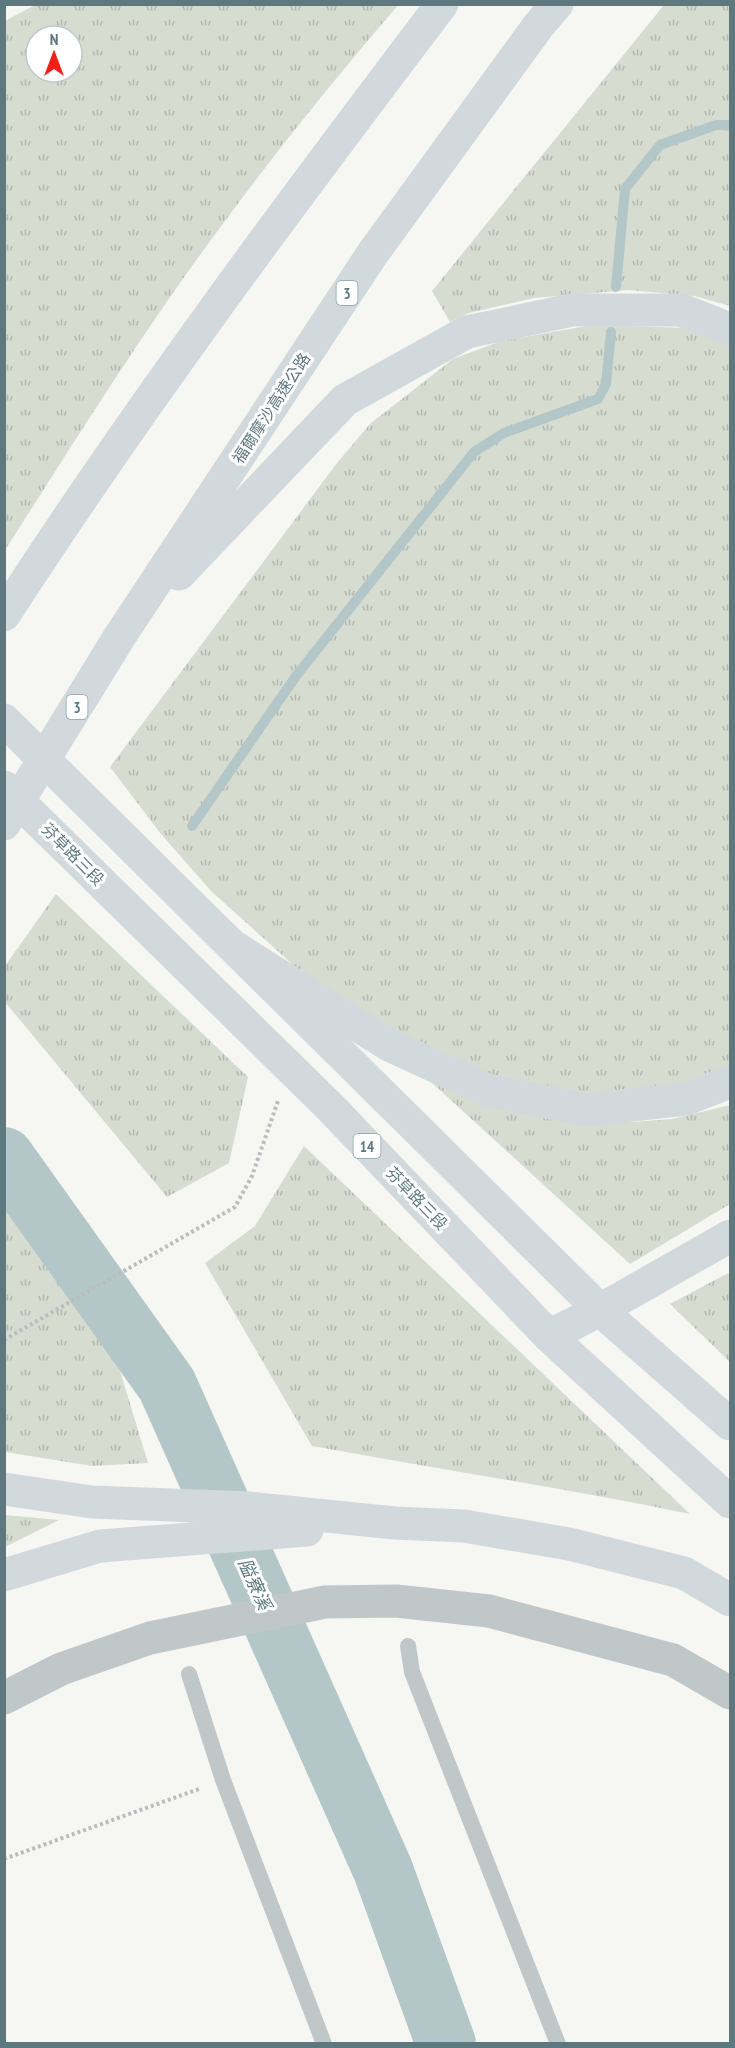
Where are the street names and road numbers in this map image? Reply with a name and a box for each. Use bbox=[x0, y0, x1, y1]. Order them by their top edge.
road number: 3 bbox=[336, 281, 358, 305]
street label: 福爾摩沙高速公路 bbox=[228, 349, 314, 467]
road number: 3 bbox=[66, 695, 88, 719]
street label: 芬草路三段 bbox=[38, 819, 108, 889]
road number: 14 bbox=[354, 1134, 380, 1158]
street label: 芬草路三段 bbox=[382, 1162, 452, 1234]

